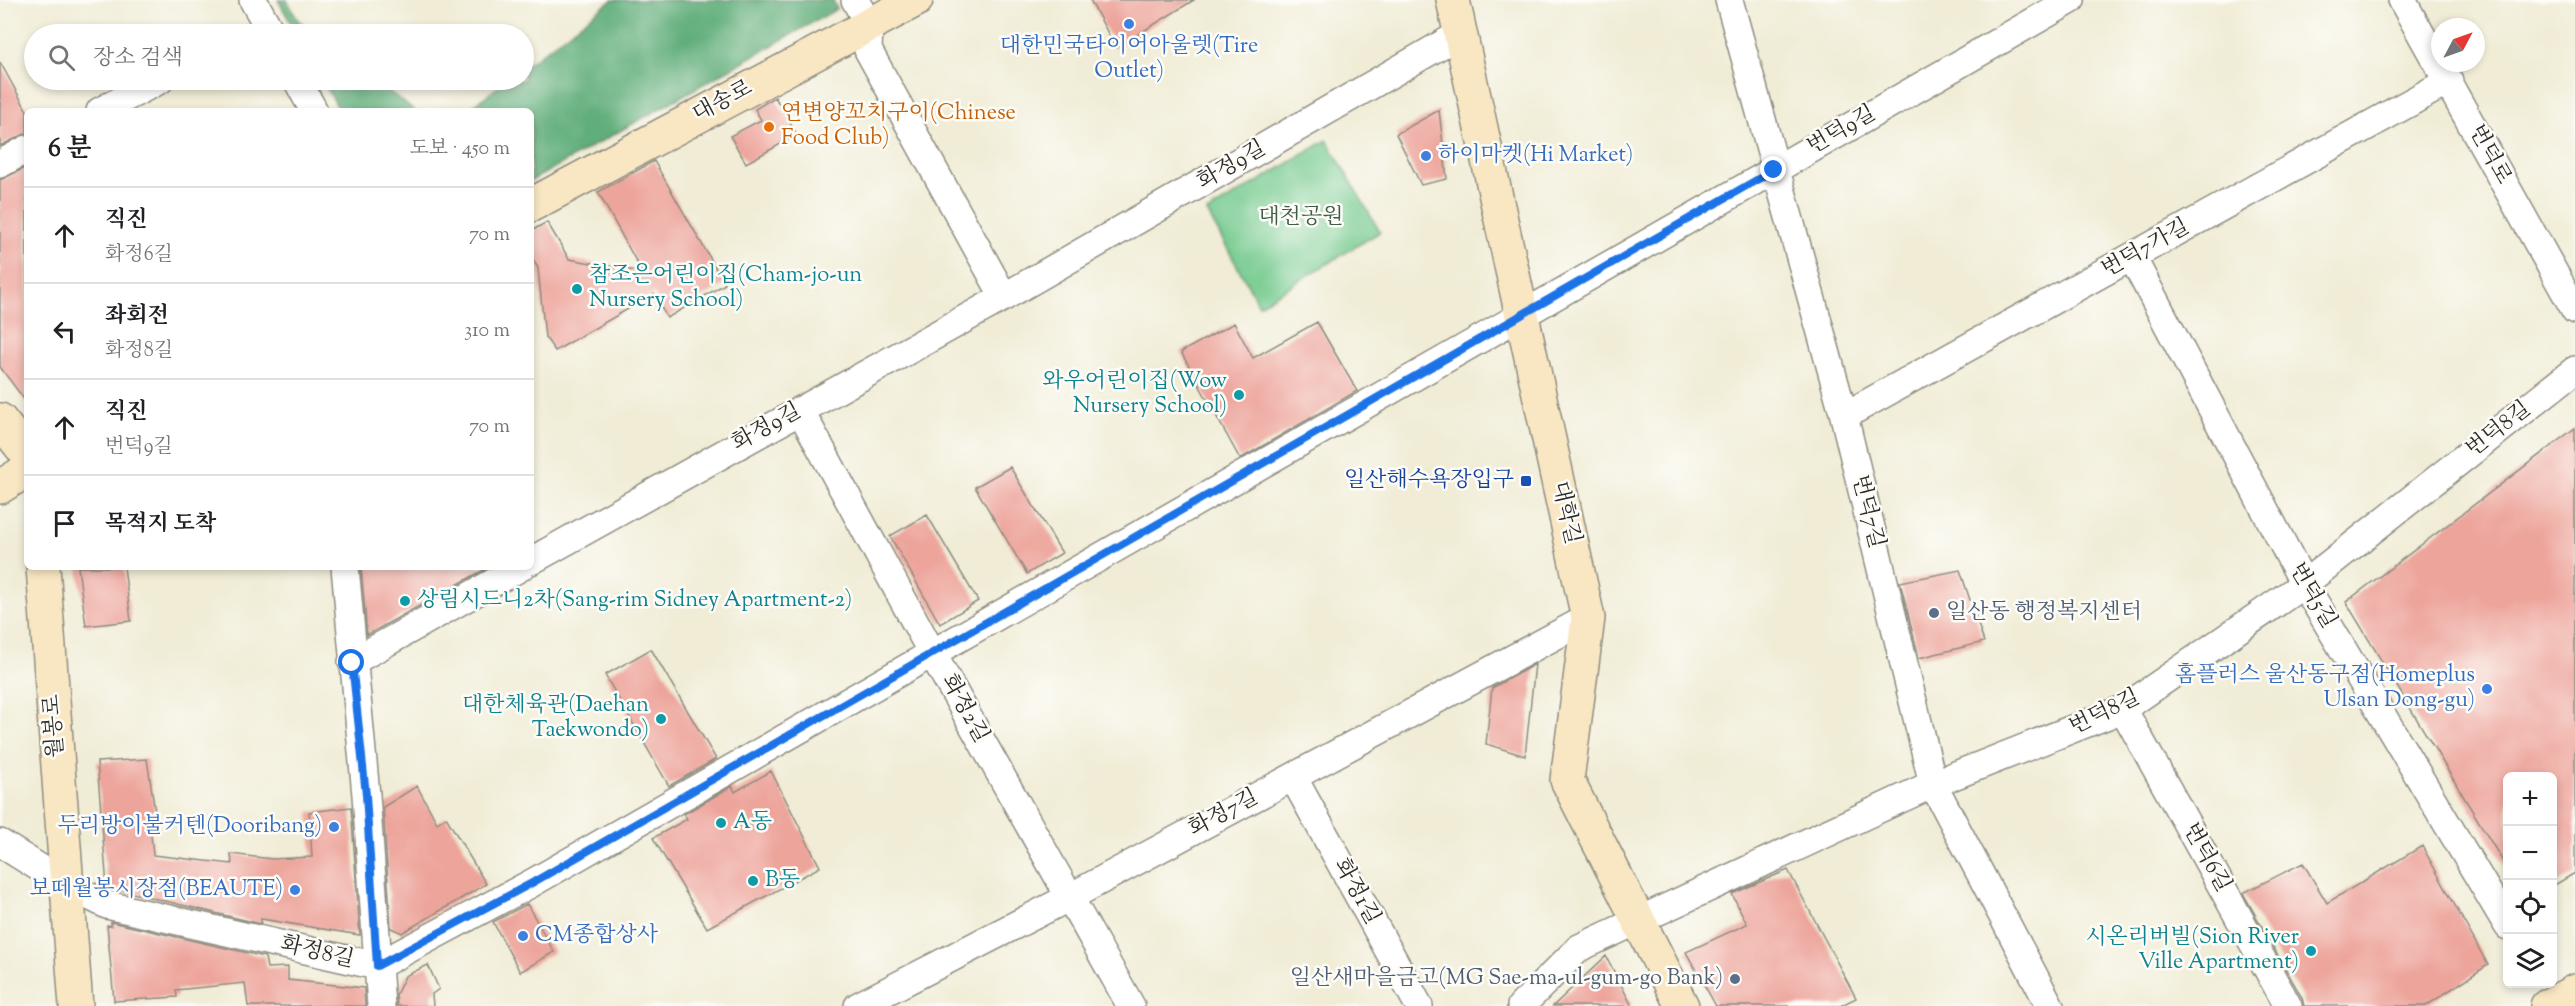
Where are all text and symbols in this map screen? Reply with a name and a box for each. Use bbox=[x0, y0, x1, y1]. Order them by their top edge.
marker: 대한민국타이어아울렛(Tire Outlet) bbox=[1122, 17, 1136, 31]
north arrow bbox=[2431, 18, 2485, 72]
search box bbox=[24, 24, 534, 90]
place label: 대한민국타이어아울렛(Tire Outlet) bbox=[1000, 31, 1258, 88]
icon: search bbox=[45, 41, 78, 74]
text: 장소 검색 bbox=[93, 43, 183, 75]
street label: 대송로 bbox=[687, 73, 759, 131]
place label: 연변양꼬치구이(Chinese Food Club) bbox=[781, 98, 1016, 155]
street label: 번덕9길 bbox=[1802, 99, 1882, 163]
street label: 번덕로 bbox=[2460, 119, 2518, 191]
marker: 연변양꼬치구이(Chinese Food Club) bbox=[762, 120, 776, 134]
text: 6 분 bbox=[48, 131, 92, 168]
street label: 화정9길 bbox=[1192, 134, 1272, 198]
text: 도보 · 450 m bbox=[410, 135, 510, 164]
place label: 하이마켓(Hi Market) bbox=[1438, 140, 1633, 172]
marker: 하이마켓(Hi Market) bbox=[1419, 149, 1433, 163]
route end bbox=[1760, 156, 1786, 182]
park label: 대천공원 bbox=[1258, 202, 1344, 234]
text: 직진 bbox=[105, 205, 148, 237]
street label: 번덕7가길 bbox=[2096, 212, 2196, 286]
icon: ahead bbox=[48, 219, 81, 252]
text: 70 m bbox=[469, 221, 510, 250]
text: 화정6길 bbox=[105, 241, 173, 270]
place label: 참조은어린이집(Cham-jo-un Nursery School) bbox=[589, 260, 862, 317]
marker: 참조은어린이집(Cham-jo-un Nursery School) bbox=[570, 282, 584, 296]
text: 좌회전 bbox=[105, 301, 169, 333]
icon: left bbox=[48, 315, 81, 348]
text: 310 m bbox=[464, 317, 510, 346]
text: 화정8길 bbox=[105, 337, 173, 366]
place label: 와우어린이집(Wow Nursery School) bbox=[1042, 366, 1228, 423]
marker: 와우어린이집(Wow Nursery School) bbox=[1232, 388, 1246, 402]
street label: 번덕8길 bbox=[2460, 394, 2538, 466]
street label: 화정9길 bbox=[727, 396, 807, 460]
text: 직진 bbox=[105, 397, 148, 429]
icon: ahead bbox=[48, 411, 81, 444]
text: 70 m bbox=[469, 413, 510, 442]
text: 번덕9길 bbox=[105, 433, 173, 462]
place label: 일산해수욕장입구 bbox=[1344, 465, 1514, 497]
street label: 번덕7길 bbox=[1842, 472, 1892, 552]
marker: 일산해수욕장입구 bbox=[1519, 474, 1533, 488]
street label: 대학길 bbox=[1542, 478, 1588, 548]
icon: arrive bbox=[48, 507, 81, 540]
text: 목적지 도착 bbox=[105, 509, 216, 541]
street label: 번덕5길 bbox=[2280, 557, 2344, 635]
place label: 상림시드니2차(Sang-rim Sidney Apartment-2) bbox=[417, 585, 852, 617]
marker: 상림시드니2차(Sang-rim Sidney Apartment-2) bbox=[398, 594, 412, 608]
place label: 일산동 행정복지센터 bbox=[1946, 597, 2142, 629]
marker: 일산동 행정복지센터 bbox=[1927, 606, 1941, 620]
route start bbox=[338, 649, 364, 675]
place label: 홈플러스 울산동구점(Homeplus Ulsan Dong-gu) bbox=[2175, 660, 2475, 717]
street label: 화정2길 bbox=[932, 669, 996, 749]
street label: 번덕8길 bbox=[2064, 682, 2146, 744]
marker: 홈플러스 울산동구점(Homeplus Ulsan Dong-gu) bbox=[2480, 682, 2494, 696]
place label: 대한체육관(Daehan Taekwondo) bbox=[462, 690, 649, 747]
street label: 월봉로 bbox=[37, 693, 73, 759]
marker: 대한체육관(Daehan Taekwondo) bbox=[654, 712, 668, 726]
map controls bbox=[2503, 772, 2557, 988]
button: + bbox=[2503, 772, 2557, 826]
street label: 화정7길 bbox=[1183, 782, 1265, 846]
place label: A동 bbox=[733, 807, 772, 839]
place label: 두리방이불커텐(Dooribang) bbox=[57, 811, 322, 843]
marker: A동 bbox=[714, 816, 728, 830]
street label: 번덕6길 bbox=[2174, 818, 2238, 898]
marker: 두리방이불커텐(Dooribang) bbox=[327, 820, 341, 834]
button: − bbox=[2503, 826, 2557, 880]
street label: 화정1길 bbox=[1325, 853, 1387, 931]
place label: B동 bbox=[765, 865, 800, 897]
place label: 보떼월봉시장점(BEAUTE) bbox=[29, 874, 283, 906]
marker: B동 bbox=[746, 874, 760, 888]
button: locate bbox=[2503, 880, 2557, 934]
marker: 보떼월봉시장점(BEAUTE) bbox=[288, 883, 302, 897]
place label: CM종합상사 bbox=[535, 920, 659, 952]
place label: 시온리버빌(Sion River Ville Apartment) bbox=[2085, 922, 2299, 979]
street label: 화정8길 bbox=[277, 929, 357, 977]
marker: CM종합상사 bbox=[516, 929, 530, 943]
button: layers bbox=[2503, 934, 2557, 988]
marker: 시온리버빌(Sion River Ville Apartment) bbox=[2304, 944, 2318, 958]
place label: 일산새마을금고(MG Sae-ma-ul-gum-go Bank) bbox=[1290, 963, 1723, 995]
marker: 일산새마을금고(MG Sae-ma-ul-gum-go Bank) bbox=[1728, 972, 1742, 986]

